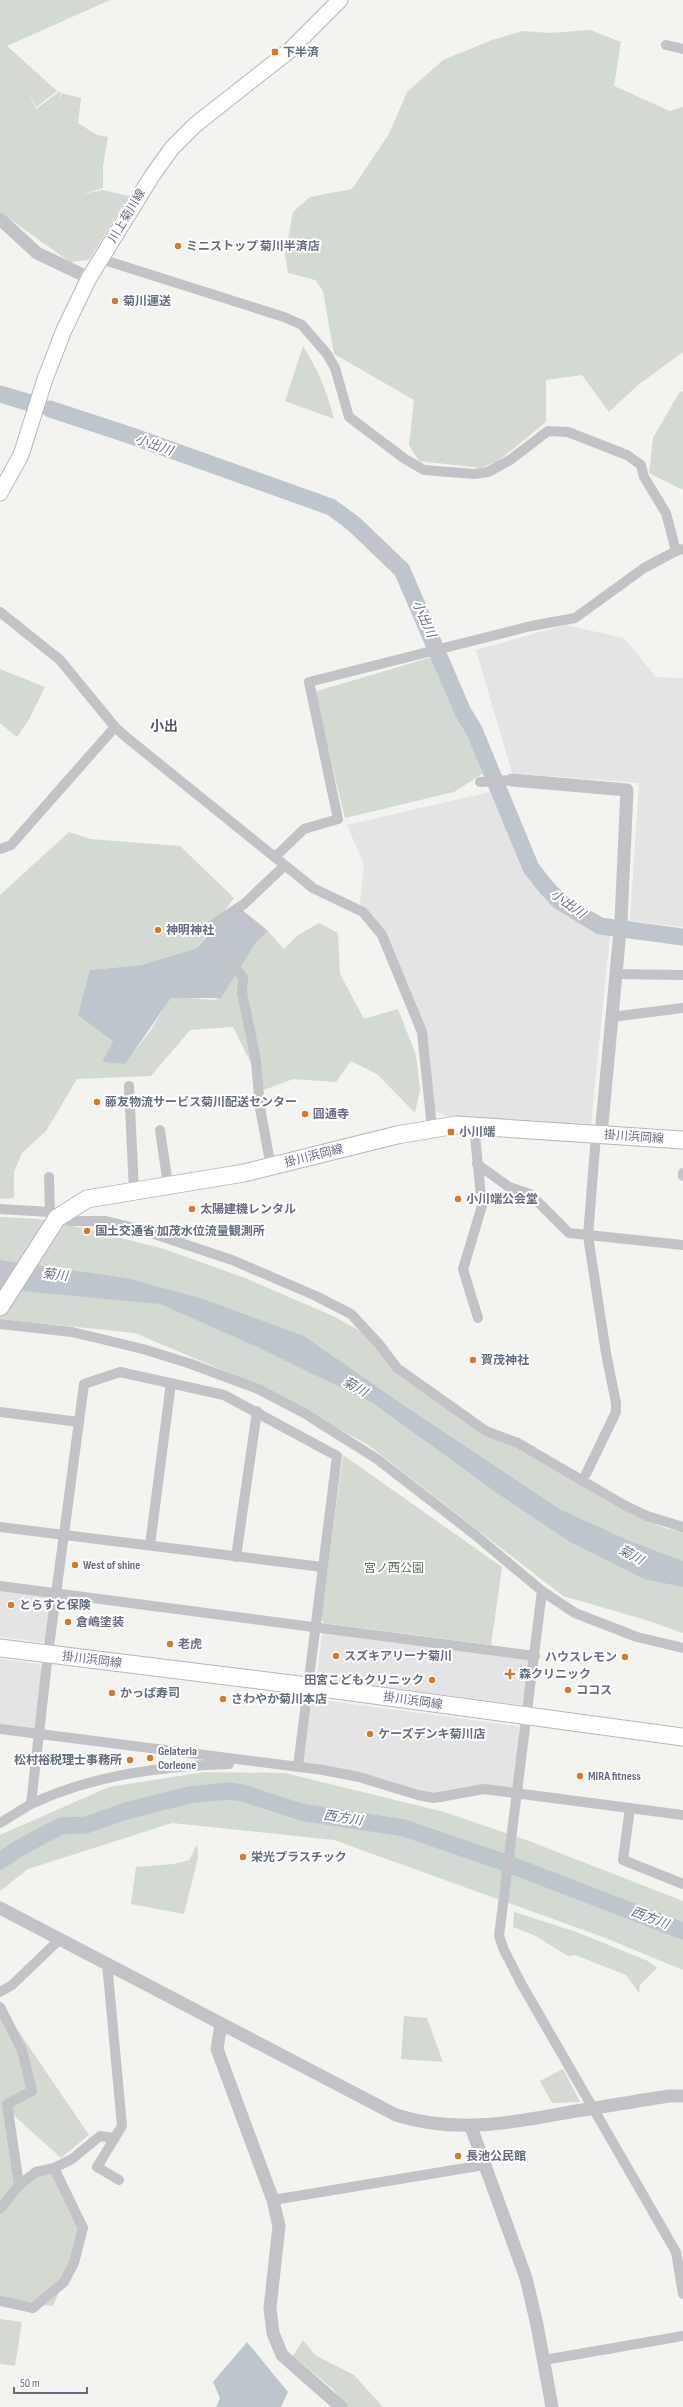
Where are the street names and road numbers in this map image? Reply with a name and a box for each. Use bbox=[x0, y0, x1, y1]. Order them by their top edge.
street label: 川上菊川線 bbox=[105, 186, 149, 246]
street label: 掛川浜岡線 bbox=[604, 1127, 664, 1147]
street label: 掛川浜岡線 bbox=[283, 1141, 345, 1171]
street label: 掛川浜岡線 bbox=[61, 1649, 123, 1671]
street label: 掛川浜岡線 bbox=[382, 1689, 444, 1713]

